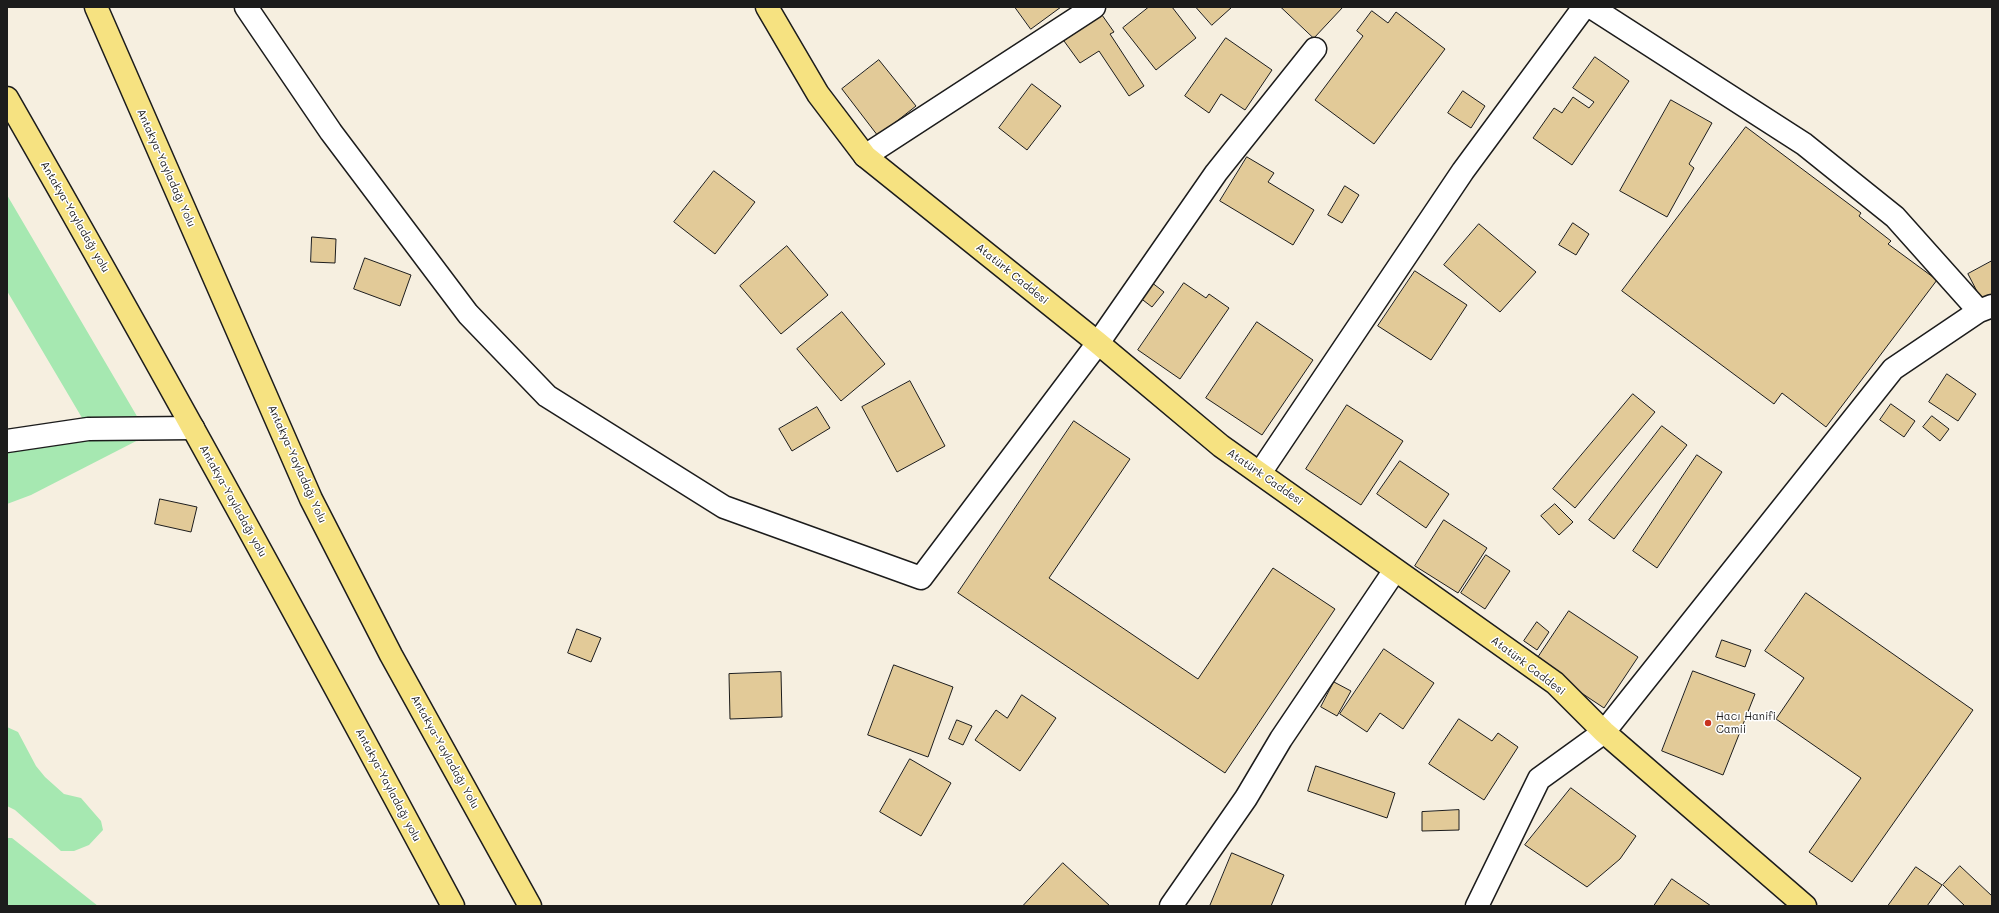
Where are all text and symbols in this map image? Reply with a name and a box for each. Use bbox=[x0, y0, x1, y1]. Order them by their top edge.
street label: Antakya-Yayladağı Yolu bbox=[134, 107, 198, 229]
street label: Antakya-Yayladağı yolu bbox=[38, 159, 112, 275]
street label: Atatürk Caddesi bbox=[973, 241, 1051, 307]
street label: Antakya-Yayladağı Yolu bbox=[265, 403, 329, 525]
street label: Antakya-Yayladağı yolu bbox=[197, 443, 269, 559]
street label: Atatürk Caddesi bbox=[1225, 446, 1305, 508]
street label: Atatürk Caddesi bbox=[1488, 634, 1568, 698]
street label: Antakya-Yayladağı Yolu bbox=[408, 693, 482, 811]
place label: Hacı Hanifi Camii bbox=[1716, 710, 1776, 736]
marker: Hacı Hanifi Camii bbox=[1703, 718, 1713, 728]
street label: Antakya-Yayladağı yolu bbox=[353, 726, 423, 844]

